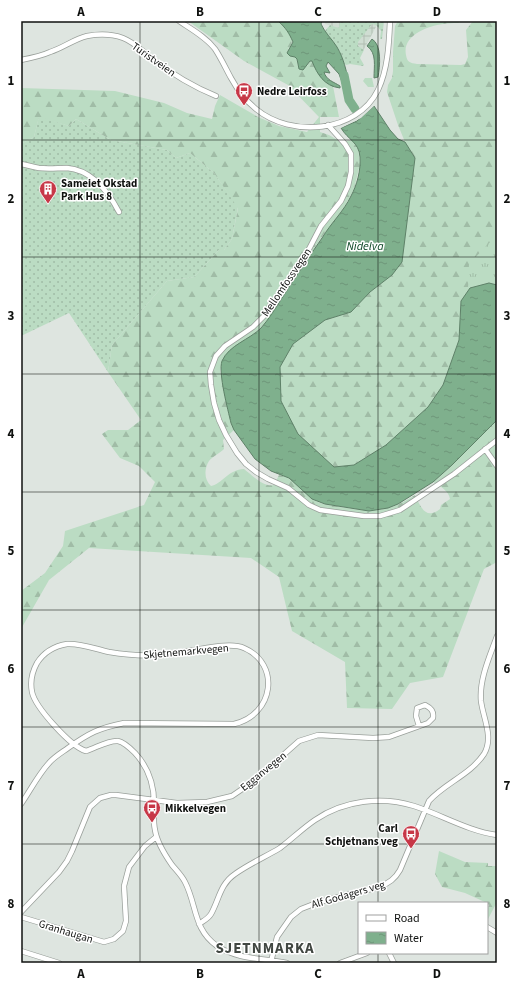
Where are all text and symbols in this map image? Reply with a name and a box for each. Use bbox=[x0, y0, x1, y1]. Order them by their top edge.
text: A bbox=[76, 3, 85, 21]
text: B bbox=[196, 3, 204, 21]
text: C bbox=[314, 3, 322, 21]
text: D bbox=[433, 3, 441, 21]
street label: Turistveien bbox=[129, 39, 179, 80]
text: 1 bbox=[8, 72, 15, 90]
text: 1 bbox=[504, 72, 511, 90]
bus stop icon: Nedre Leirfoss bbox=[234, 81, 254, 106]
place label: Nedre Leirfoss bbox=[257, 84, 327, 99]
place label: Sameiet Okstad Park Hus 8 bbox=[61, 176, 137, 204]
building icon: Sameiet Okstad Park Hus 8 bbox=[38, 179, 58, 204]
text: 2 bbox=[8, 190, 15, 208]
text: 2 bbox=[504, 190, 511, 208]
water label: Nidelva bbox=[346, 238, 384, 255]
street label: Mellomfossvegen bbox=[258, 245, 315, 320]
text: 3 bbox=[8, 307, 15, 325]
text: 3 bbox=[504, 307, 511, 325]
text: 4 bbox=[8, 425, 15, 443]
text: 4 bbox=[504, 425, 511, 443]
text: 5 bbox=[8, 542, 15, 560]
text: 5 bbox=[504, 542, 511, 560]
street label: Skjetnemarkvegen bbox=[143, 640, 229, 663]
text: 6 bbox=[8, 660, 15, 678]
text: 6 bbox=[504, 660, 511, 678]
street label: Egganvegen bbox=[237, 748, 290, 795]
text: 7 bbox=[8, 777, 15, 795]
text: 7 bbox=[504, 777, 511, 795]
bus stop icon: Mikkelvegen bbox=[142, 798, 162, 823]
place label: Mikkelvegen bbox=[165, 801, 226, 816]
place label: Carl Schjetnans veg bbox=[325, 821, 399, 849]
bus stop icon: Carl Schjetnans veg bbox=[401, 824, 421, 849]
street label: Alf Godagers veg bbox=[310, 877, 387, 912]
text: 8 bbox=[8, 895, 15, 913]
text: 8 bbox=[504, 895, 511, 913]
legend bbox=[358, 902, 488, 954]
text: Road bbox=[394, 910, 420, 927]
street label: Granhaugan bbox=[37, 916, 95, 947]
text: Water bbox=[394, 930, 424, 947]
district label: SJETNMARKA bbox=[215, 938, 315, 959]
text: A bbox=[76, 965, 85, 983]
text: B bbox=[196, 965, 204, 983]
text: C bbox=[314, 965, 322, 983]
text: D bbox=[433, 965, 441, 983]

